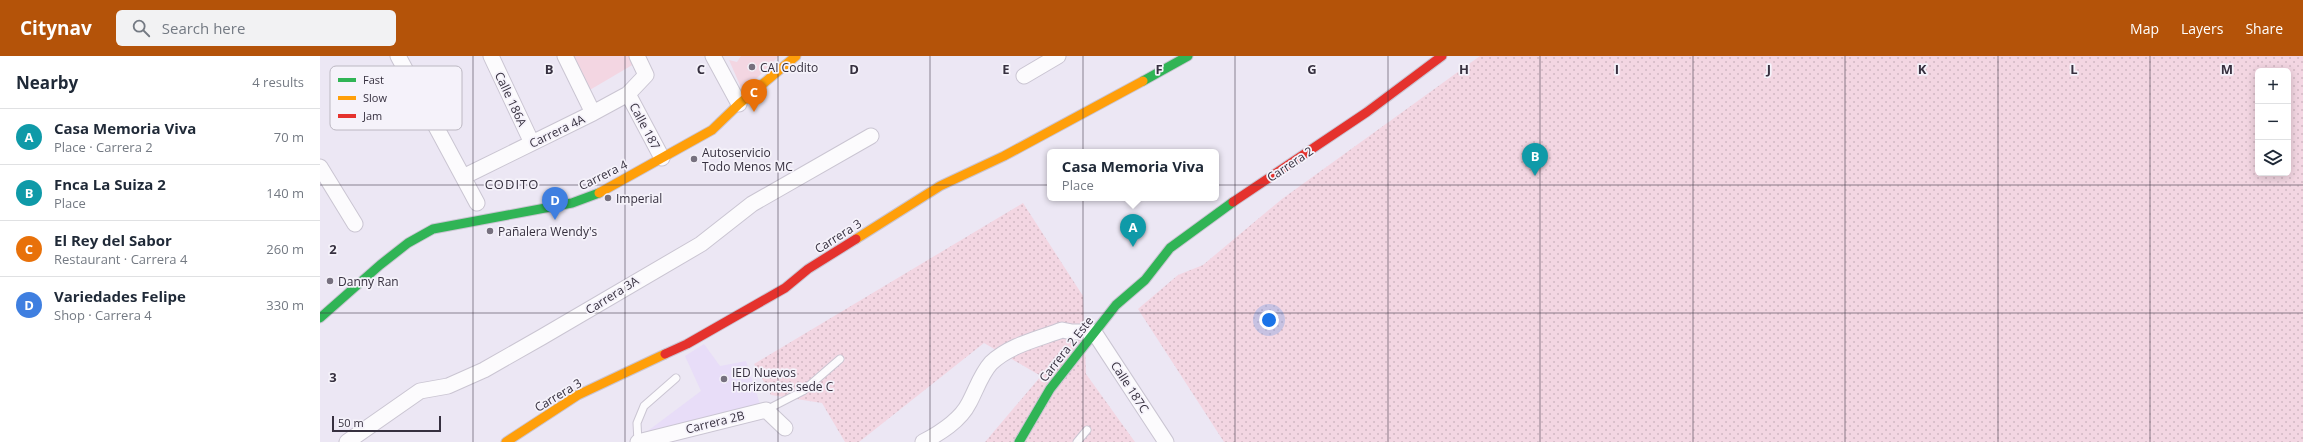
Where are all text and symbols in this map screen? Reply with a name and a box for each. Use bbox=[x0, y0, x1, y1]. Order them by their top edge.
search box bbox=[116, 10, 396, 46]
text: Citynav bbox=[20, 15, 92, 41]
icon: search bbox=[130, 17, 152, 39]
text: Search here bbox=[162, 18, 245, 38]
text: Map bbox=[2130, 19, 2159, 38]
text: Layers bbox=[2181, 19, 2223, 38]
text: Share bbox=[2245, 19, 2283, 38]
place label: CAI Codito bbox=[760, 59, 818, 76]
text: B bbox=[545, 60, 554, 78]
text: C bbox=[697, 60, 705, 78]
text: D bbox=[849, 60, 859, 78]
text: E bbox=[1002, 60, 1010, 78]
text: F bbox=[1155, 60, 1163, 78]
text: G bbox=[1307, 60, 1317, 78]
text: H bbox=[1459, 60, 1469, 78]
text: I bbox=[1615, 60, 1619, 78]
text: J bbox=[1766, 60, 1771, 78]
text: K bbox=[1918, 60, 1927, 78]
text: L bbox=[2070, 60, 2078, 78]
text: M bbox=[2221, 60, 2233, 78]
marker: CAI Codito bbox=[747, 62, 757, 72]
legend bbox=[330, 66, 462, 130]
map controls bbox=[2255, 68, 2291, 176]
button: + bbox=[2255, 68, 2291, 104]
street label: Calle 186A bbox=[491, 69, 531, 129]
text: Nearby bbox=[16, 71, 78, 94]
text: Fast bbox=[363, 72, 384, 87]
text: 4 results bbox=[252, 73, 304, 91]
pin: C bbox=[741, 79, 767, 112]
text: Slow bbox=[363, 90, 387, 105]
street label: Calle 187 bbox=[626, 100, 664, 153]
button: − bbox=[2255, 104, 2291, 140]
text: Jam bbox=[362, 108, 382, 123]
street label: Carrera 4A bbox=[526, 110, 588, 152]
text: Casa Memoria Viva bbox=[54, 118, 196, 138]
text: A bbox=[25, 128, 33, 146]
text: 70 m bbox=[274, 128, 304, 146]
text: Place · Carrera 2 bbox=[54, 138, 153, 156]
button: layers bbox=[2255, 140, 2291, 176]
street label: Carrera 2 bbox=[1264, 142, 1317, 186]
pin: B bbox=[1522, 143, 1548, 176]
place label: Autoservicio Todo Menos MC bbox=[702, 144, 793, 175]
popup bbox=[1047, 149, 1219, 201]
marker: Autoservicio Todo Menos MC bbox=[689, 154, 699, 164]
street label: Carrera 4 bbox=[576, 156, 630, 194]
text: Casa Memoria Viva bbox=[1062, 156, 1204, 176]
text: Fnca La Suiza 2 bbox=[54, 174, 166, 194]
district label: CODITO bbox=[485, 175, 539, 193]
text: Place bbox=[1062, 176, 1094, 194]
text: B bbox=[25, 184, 33, 202]
text: 140 m bbox=[266, 184, 304, 202]
pin: D bbox=[542, 187, 568, 220]
place label: Imperial bbox=[616, 190, 662, 207]
marker: Imperial bbox=[603, 193, 613, 203]
text: Place bbox=[54, 194, 86, 212]
pin: A bbox=[1120, 214, 1146, 247]
street label: Carrera 3 bbox=[811, 215, 865, 257]
place label: Pañalera Wendy's bbox=[498, 223, 598, 240]
marker: Pañalera Wendy's bbox=[485, 226, 495, 236]
text: El Rey del Sabor bbox=[54, 230, 172, 250]
text: C bbox=[25, 240, 33, 258]
text: 260 m bbox=[266, 240, 304, 258]
text: 2 bbox=[329, 240, 337, 258]
text: Restaurant · Carrera 4 bbox=[54, 250, 187, 268]
street label: Carrera 3A bbox=[582, 272, 642, 318]
place label: Danny Ran bbox=[338, 273, 399, 290]
marker: Danny Ran bbox=[325, 276, 335, 286]
text: Variedades Felipe bbox=[54, 286, 186, 306]
text: D bbox=[24, 296, 34, 314]
text: 330 m bbox=[266, 296, 304, 314]
text: Shop · Carrera 4 bbox=[54, 306, 152, 324]
your location bbox=[1259, 310, 1279, 330]
street label: Carrera 2 Este bbox=[1035, 312, 1097, 385]
street label: Calle 187C bbox=[1107, 358, 1153, 416]
place label: IED Nuevos Horizontes sede C bbox=[732, 364, 834, 395]
text: 3 bbox=[329, 368, 337, 386]
street label: Carrera 3 bbox=[531, 374, 585, 416]
marker: IED Nuevos Horizontes sede C bbox=[719, 374, 729, 384]
street label: Carrera 2B bbox=[684, 406, 746, 438]
scale bar bbox=[332, 414, 441, 433]
text: 50 m bbox=[338, 415, 364, 430]

